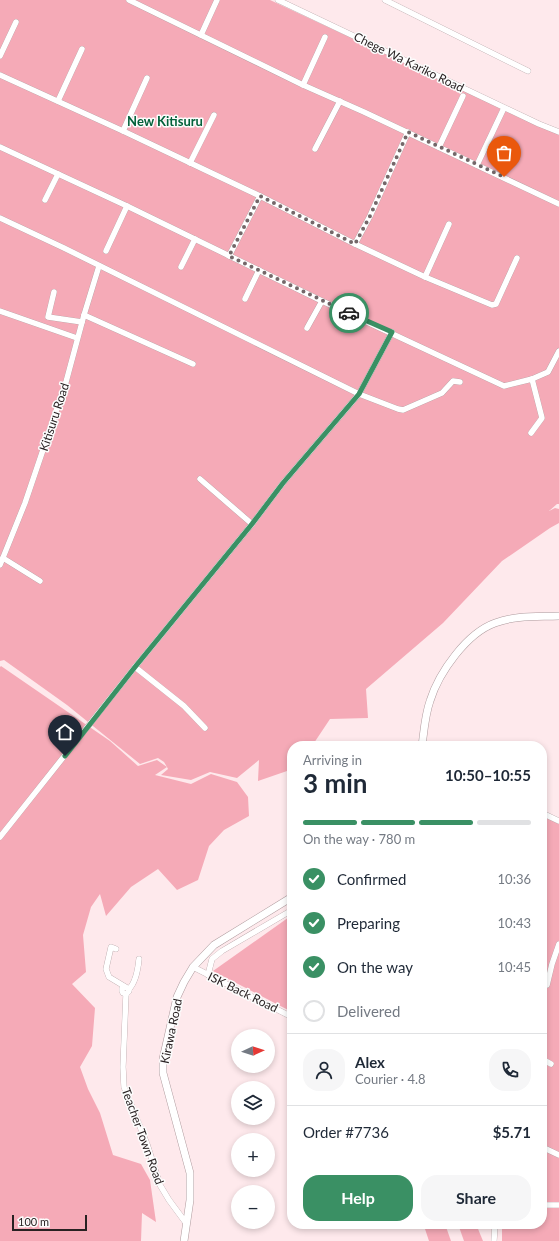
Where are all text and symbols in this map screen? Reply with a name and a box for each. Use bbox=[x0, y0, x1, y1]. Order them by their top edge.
street label: Chege Wa Kariko Road bbox=[352, 29, 466, 95]
district label: New Kitisuru bbox=[127, 113, 203, 129]
pin bbox=[487, 136, 521, 177]
icon: bag bbox=[493, 142, 515, 164]
courier bbox=[329, 293, 369, 333]
icon: car bbox=[338, 302, 360, 324]
street label: Kitisuru Road bbox=[36, 381, 72, 453]
pin bbox=[48, 715, 82, 756]
icon: home bbox=[54, 721, 76, 743]
text: Arriving in bbox=[303, 752, 362, 768]
text: 10:50–10:55 bbox=[445, 766, 531, 784]
text: 3 min bbox=[303, 767, 367, 799]
text: On the way · 780 m bbox=[303, 831, 415, 847]
icon: check bbox=[303, 868, 325, 890]
text: Confirmed bbox=[337, 870, 406, 888]
text: 10:36 bbox=[498, 871, 531, 887]
icon: check bbox=[303, 912, 325, 934]
text: Preparing bbox=[337, 914, 400, 932]
text: 10:43 bbox=[498, 915, 531, 931]
icon: check bbox=[303, 956, 325, 978]
text: On the way bbox=[337, 958, 413, 976]
text: 10:45 bbox=[498, 959, 531, 975]
street label: ISK Back Road bbox=[206, 969, 280, 1015]
street label: Kirawa Road bbox=[157, 997, 185, 1065]
text: Delivered bbox=[337, 1002, 400, 1020]
north arrow bbox=[231, 1029, 275, 1073]
map controls bbox=[231, 1029, 275, 1229]
button: person bbox=[303, 1049, 345, 1091]
button: phone bbox=[489, 1049, 531, 1091]
text: Alex bbox=[355, 1053, 385, 1071]
text: Courier · 4.8 bbox=[355, 1071, 426, 1087]
button: layers bbox=[231, 1081, 275, 1125]
street label: Teacher Town Road bbox=[119, 1086, 167, 1186]
text: Order #7736 bbox=[303, 1123, 389, 1141]
text: $5.71 bbox=[493, 1123, 531, 1141]
button: + bbox=[231, 1133, 275, 1177]
button: Help bbox=[303, 1175, 413, 1221]
button: Share bbox=[421, 1175, 531, 1221]
button: − bbox=[231, 1185, 275, 1229]
scale bar bbox=[12, 1213, 87, 1232]
text: 100 m bbox=[18, 1215, 49, 1228]

